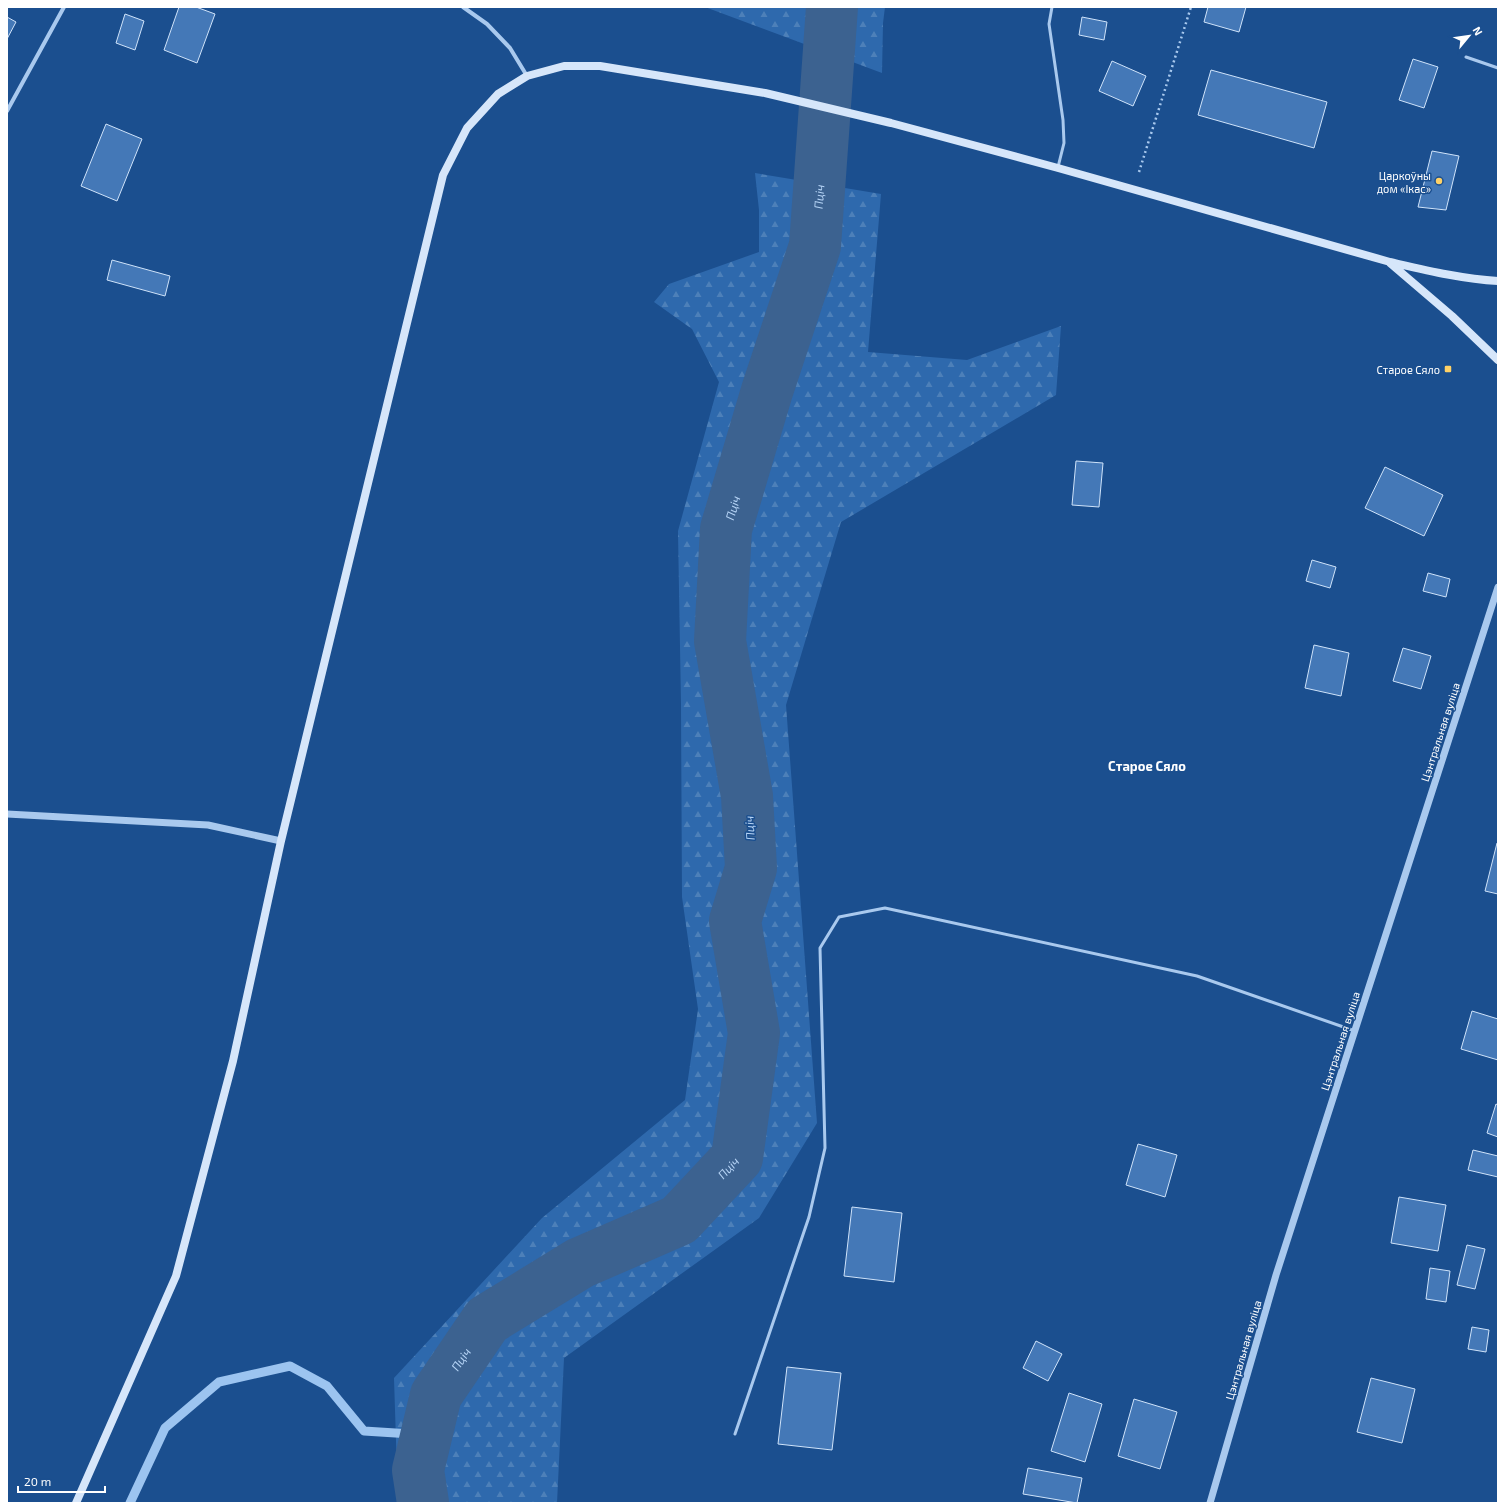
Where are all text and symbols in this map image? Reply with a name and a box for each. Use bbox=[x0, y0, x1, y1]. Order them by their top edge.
north arrow bbox=[1449, 16, 1489, 56]
text: N bbox=[1471, 24, 1486, 38]
place label: Царкоўны дом «Ікас» bbox=[1377, 169, 1431, 195]
marker: Царкоўны дом «Ікас» bbox=[1434, 176, 1444, 186]
water label: Пціч bbox=[811, 184, 826, 209]
place label: Старое Сяло bbox=[1376, 363, 1440, 376]
marker: Старое Сяло bbox=[1443, 364, 1453, 374]
water label: Пціч bbox=[722, 494, 743, 522]
street label: Цэнтральная вуліца bbox=[1418, 681, 1463, 783]
district label: Старое Сяло bbox=[1108, 758, 1186, 774]
water label: Пціч bbox=[741, 815, 757, 841]
street label: Цэнтральная вуліца bbox=[1318, 990, 1363, 1092]
water label: Пціч bbox=[715, 1154, 742, 1181]
street label: Цэнтральная вуліца bbox=[1223, 1299, 1264, 1402]
water label: Пціч bbox=[448, 1345, 473, 1373]
scale bar bbox=[18, 1468, 105, 1494]
text: 20 m bbox=[24, 1474, 51, 1488]

